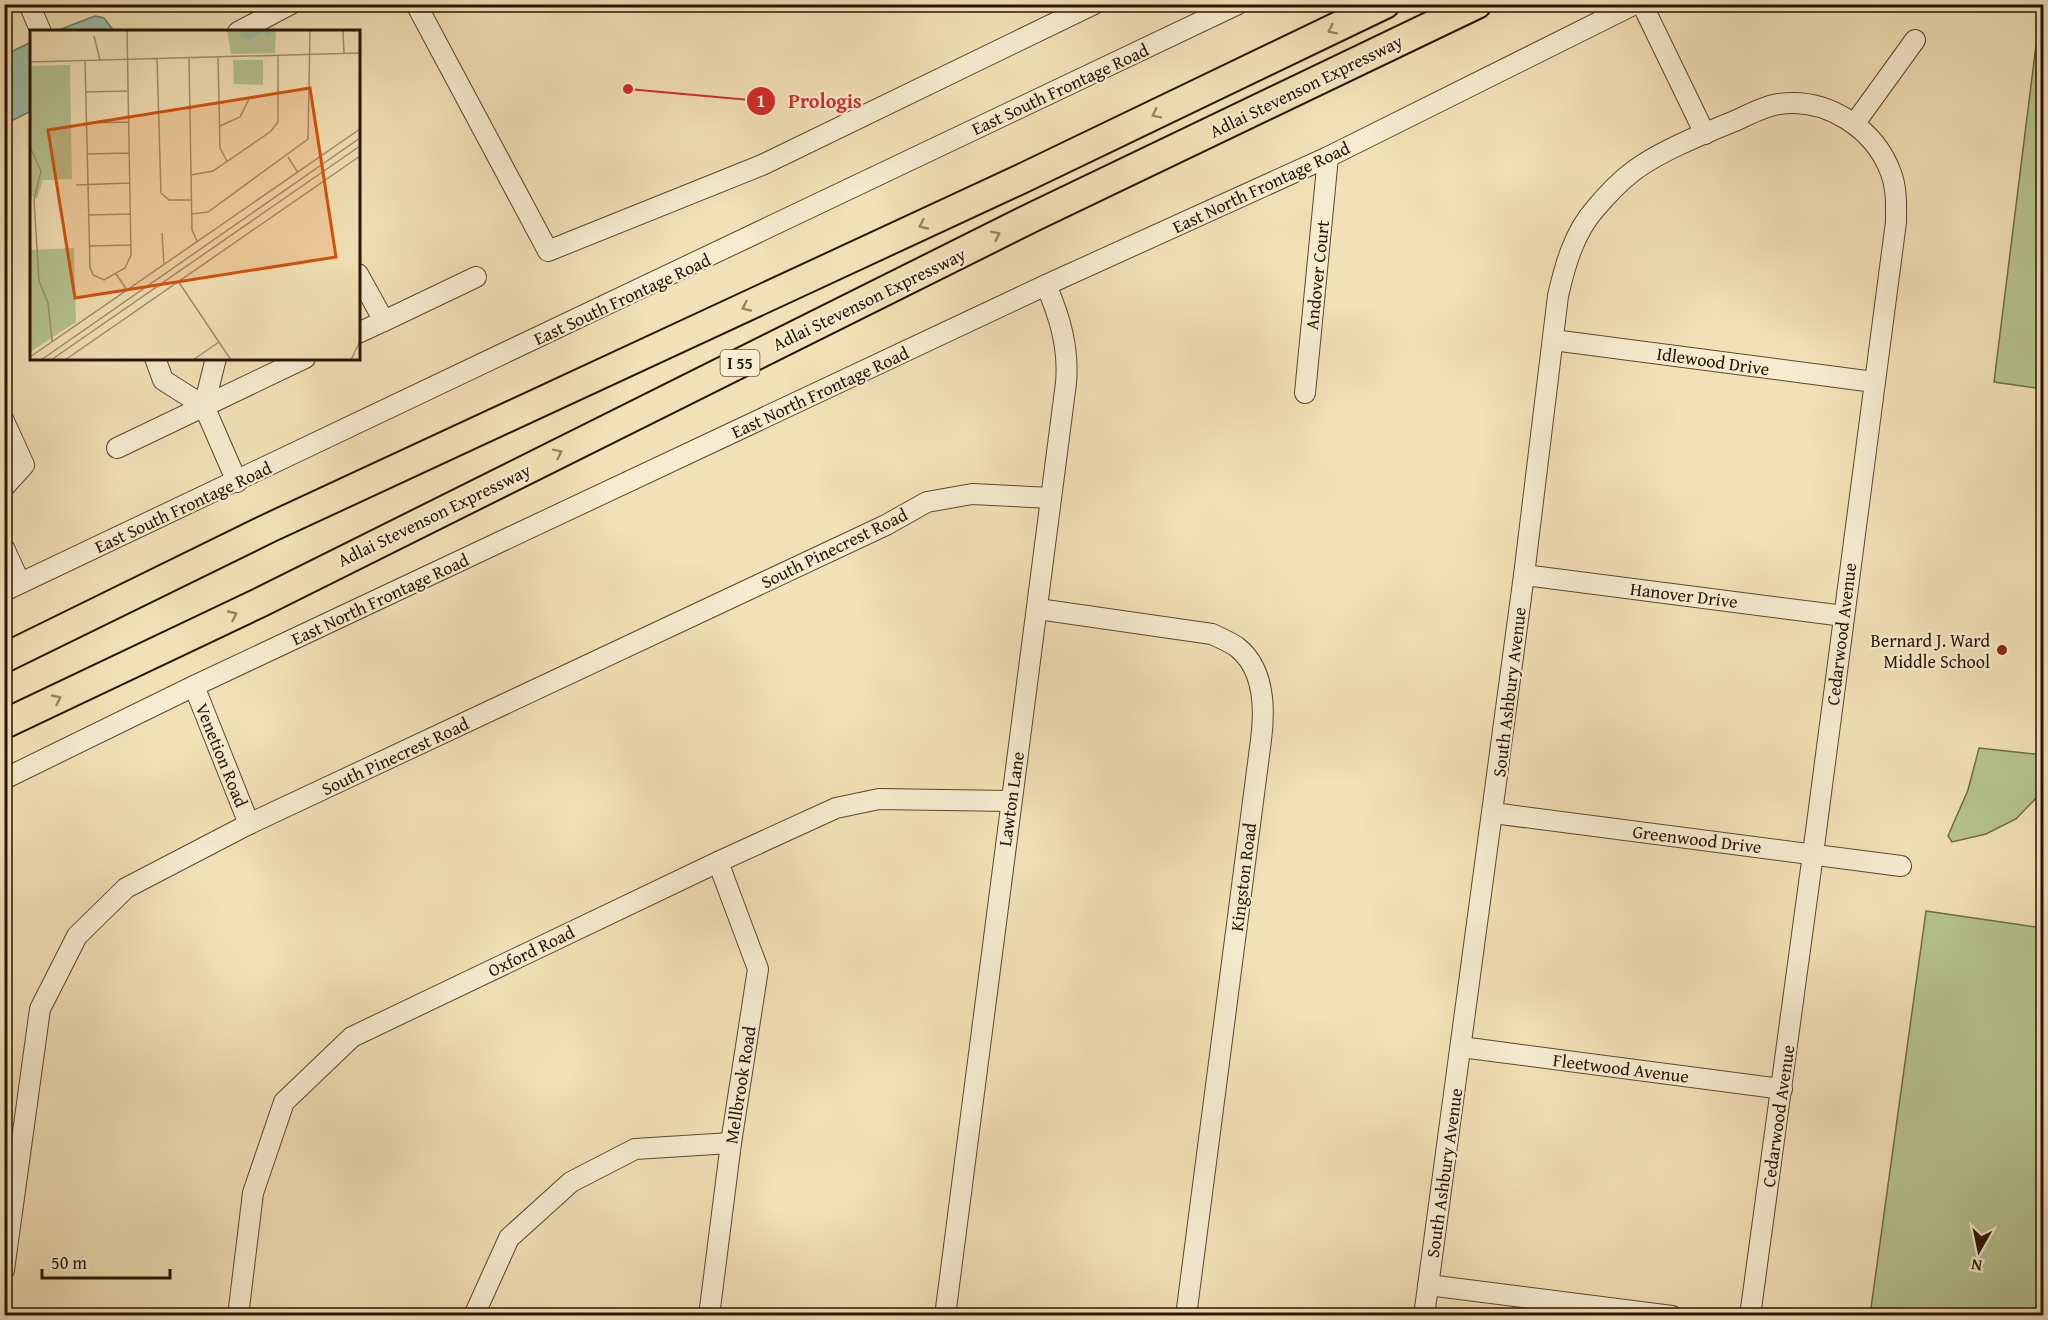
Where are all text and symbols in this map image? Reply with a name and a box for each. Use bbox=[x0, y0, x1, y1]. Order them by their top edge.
one-way arrow bbox=[1327, 22, 1338, 34]
street label: Adlai Stevenson Expressway bbox=[1205, 27, 1407, 145]
inset map bbox=[30, 30, 360, 360]
street label: East South Frontage Road bbox=[967, 36, 1153, 142]
callout: Prologis bbox=[746, 82, 873, 120]
text: Prologis bbox=[788, 86, 862, 115]
text: 1 bbox=[756, 87, 766, 114]
one-way arrow bbox=[1152, 107, 1163, 119]
street label: East North Frontage Road bbox=[1168, 134, 1355, 240]
one-way arrow bbox=[918, 217, 929, 229]
street label: Andover Court bbox=[1298, 218, 1336, 331]
one-way arrow bbox=[990, 231, 1001, 243]
street label: Adlai Stevenson Expressway bbox=[768, 240, 970, 358]
street label: East South Frontage Road bbox=[529, 246, 715, 352]
one-way arrow bbox=[742, 299, 753, 311]
street label: East North Frontage Road bbox=[727, 339, 914, 445]
street label: Idlewood Drive bbox=[1655, 340, 1771, 382]
road number: I 55 bbox=[720, 350, 760, 376]
one-way arrow bbox=[552, 449, 563, 461]
street label: East South Frontage Road bbox=[90, 454, 276, 560]
street label: Adlai Stevenson Expressway bbox=[333, 456, 535, 574]
street label: South Pinecrest Road bbox=[756, 501, 912, 595]
street label: East North Frontage Road bbox=[287, 546, 474, 652]
street label: Cedarwood Avenue bbox=[1819, 561, 1863, 707]
street label: Hanover Drive bbox=[1629, 575, 1739, 615]
street label: South Ashbury Avenue bbox=[1485, 605, 1533, 779]
one-way arrow bbox=[227, 610, 238, 622]
place label: Bernard J. Ward Middle School bbox=[1871, 627, 1990, 675]
marker: Bernard J. Ward Middle School bbox=[1995, 643, 2009, 657]
one-way arrow bbox=[51, 694, 62, 706]
street label: Venetion Road bbox=[189, 699, 255, 811]
street label: South Pinecrest Road bbox=[317, 710, 474, 802]
street label: Lawton Lane bbox=[991, 750, 1031, 848]
street label: Greenwood Drive bbox=[1631, 818, 1763, 860]
street label: Kingston Road bbox=[1223, 821, 1263, 933]
street label: Oxford Road bbox=[483, 918, 579, 984]
street label: Mellbrook Road bbox=[717, 1024, 763, 1146]
street label: Cedarwood Avenue bbox=[1755, 1043, 1801, 1189]
street label: Fleetwood Avenue bbox=[1551, 1046, 1691, 1090]
street label: South Ashbury Avenue bbox=[1419, 1086, 1469, 1260]
north arrow bbox=[1949, 1221, 2009, 1281]
scale bar bbox=[42, 1242, 170, 1280]
text: 50 m bbox=[51, 1249, 87, 1276]
text: N bbox=[1969, 1253, 1984, 1279]

